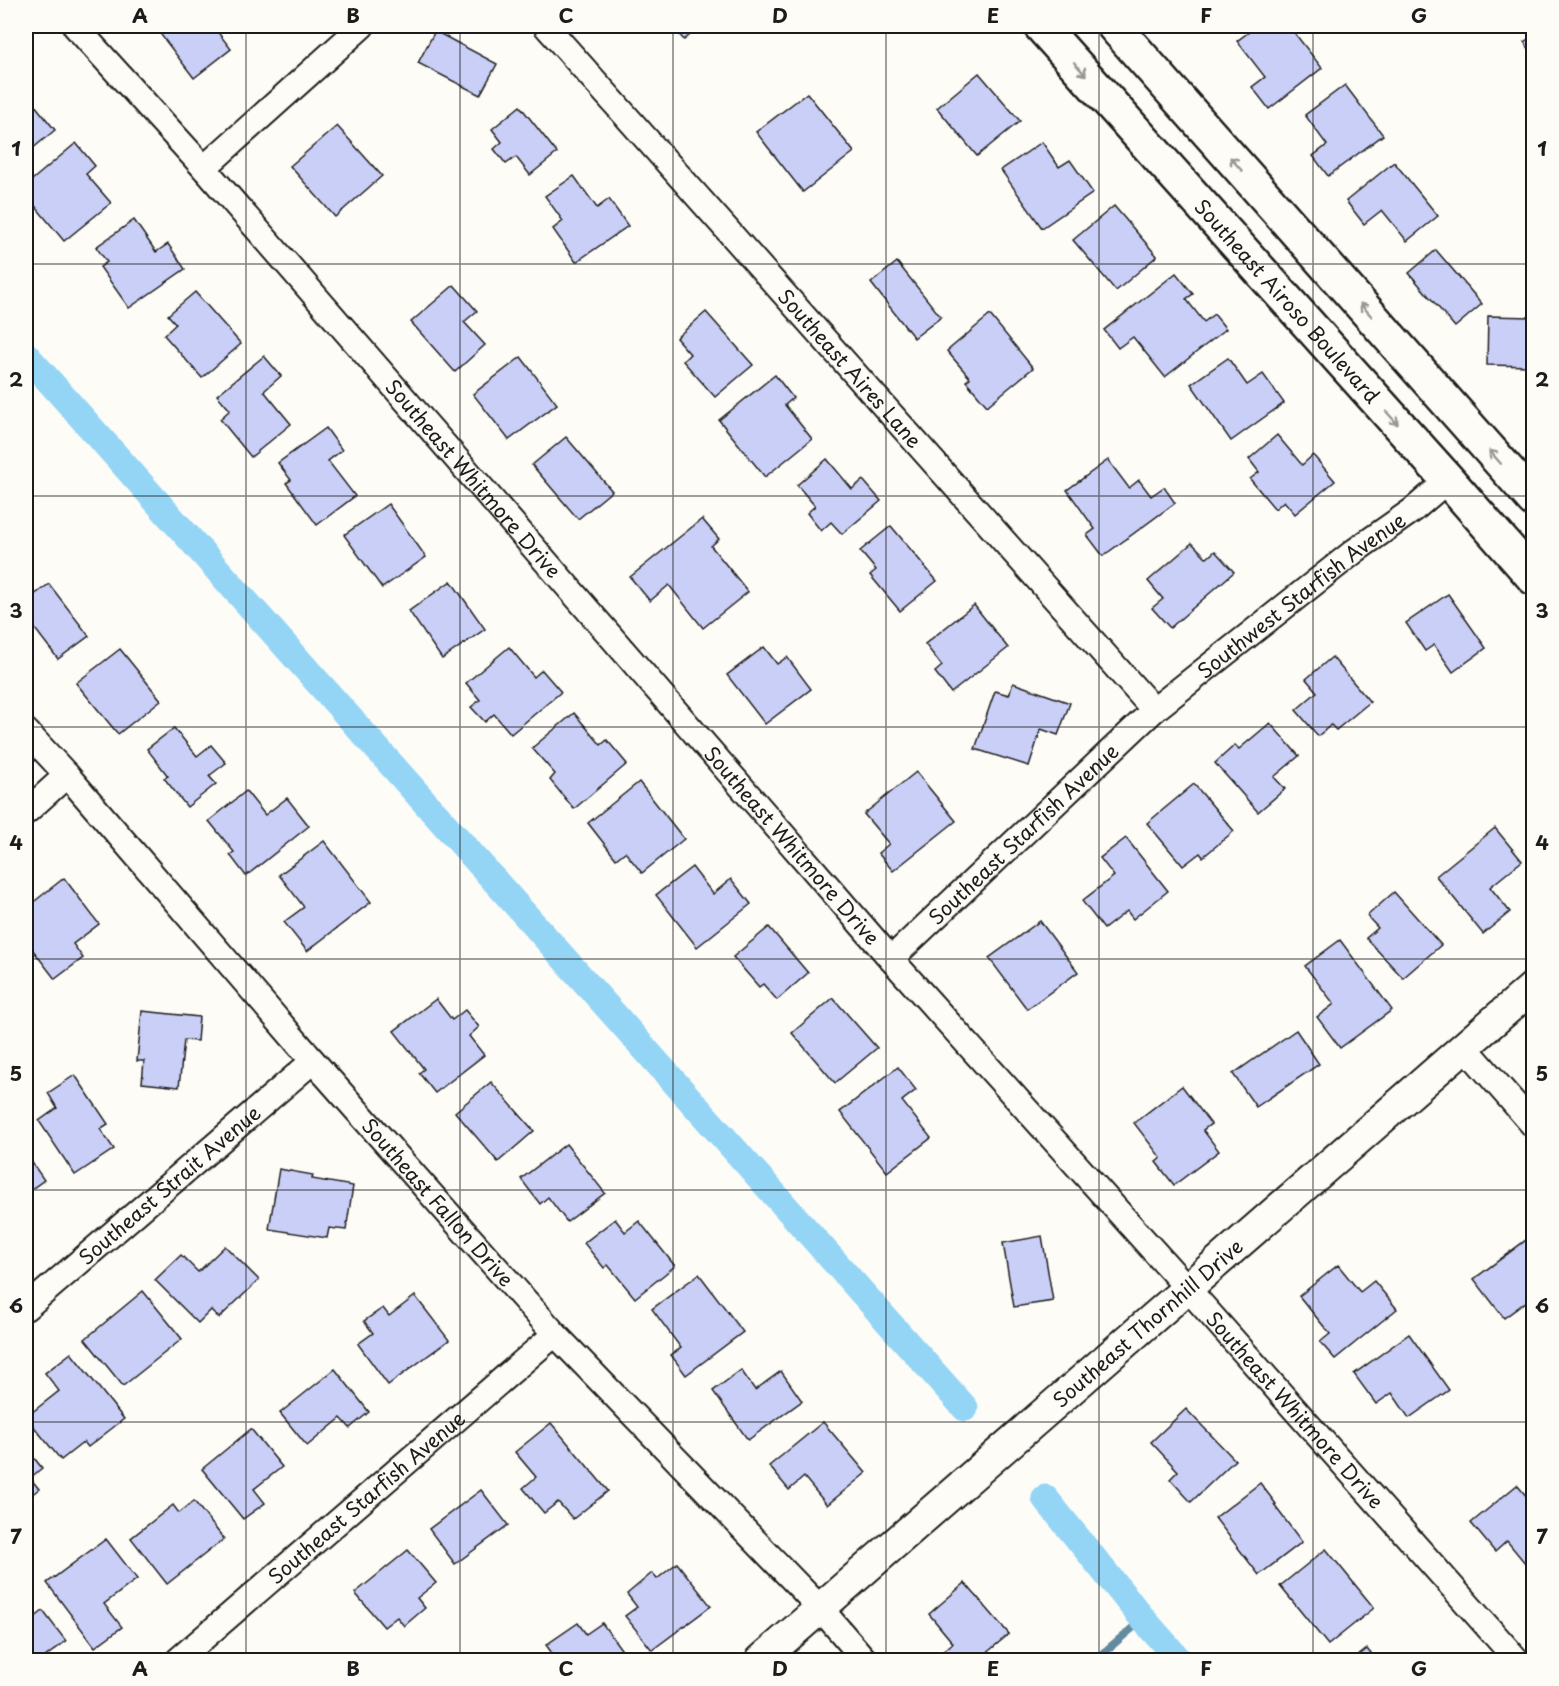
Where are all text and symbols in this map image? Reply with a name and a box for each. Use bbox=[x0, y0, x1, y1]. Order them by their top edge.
text: A bbox=[132, 0, 148, 30]
text: B bbox=[346, 0, 360, 30]
text: C bbox=[558, 0, 574, 30]
text: D bbox=[772, 0, 788, 30]
text: E bbox=[987, 0, 999, 30]
text: F bbox=[1200, 0, 1212, 30]
text: G bbox=[1411, 0, 1427, 30]
one-way arrow bbox=[1073, 61, 1087, 76]
text: 1 bbox=[11, 133, 21, 163]
text: 1 bbox=[1537, 133, 1547, 163]
one-way arrow bbox=[1229, 157, 1243, 172]
street label: Southeast Airoso Boulevard bbox=[1188, 192, 1387, 409]
street label: Southeast Aires Lane bbox=[771, 282, 929, 455]
one-way arrow bbox=[1359, 303, 1373, 318]
text: 2 bbox=[9, 364, 23, 394]
text: 2 bbox=[1535, 364, 1549, 394]
street label: Southeast Whitmore Drive bbox=[379, 372, 568, 584]
one-way arrow bbox=[1385, 410, 1399, 425]
one-way arrow bbox=[1488, 449, 1502, 464]
street label: Southwest Starfish Avenue bbox=[1191, 505, 1411, 685]
text: 3 bbox=[9, 595, 23, 625]
text: 3 bbox=[1535, 595, 1549, 625]
street label: Southeast Starfish Avenue bbox=[921, 736, 1125, 931]
street label: Southeast Whitmore Drive bbox=[697, 739, 887, 951]
text: 4 bbox=[9, 827, 23, 857]
text: 4 bbox=[1535, 827, 1549, 857]
text: 5 bbox=[10, 1058, 22, 1088]
text: 5 bbox=[1536, 1058, 1548, 1088]
street label: Southeast Strait Avenue bbox=[72, 1098, 267, 1272]
street label: Southeast Fallon Drive bbox=[355, 1111, 521, 1293]
street label: Southeast Thornhill Drive bbox=[1046, 1231, 1249, 1414]
text: 6 bbox=[9, 1290, 23, 1320]
text: 6 bbox=[1535, 1290, 1549, 1320]
street label: Southeast Whitmore Drive bbox=[1199, 1305, 1391, 1515]
street label: Southeast Starfish Avenue bbox=[261, 1403, 471, 1591]
text: 7 bbox=[10, 1521, 22, 1551]
text: 7 bbox=[1536, 1521, 1548, 1551]
text: A bbox=[132, 1653, 148, 1683]
text: B bbox=[346, 1653, 360, 1683]
text: C bbox=[558, 1653, 574, 1683]
text: D bbox=[772, 1653, 788, 1683]
text: E bbox=[987, 1653, 999, 1683]
text: F bbox=[1200, 1653, 1212, 1683]
text: G bbox=[1411, 1653, 1427, 1683]

